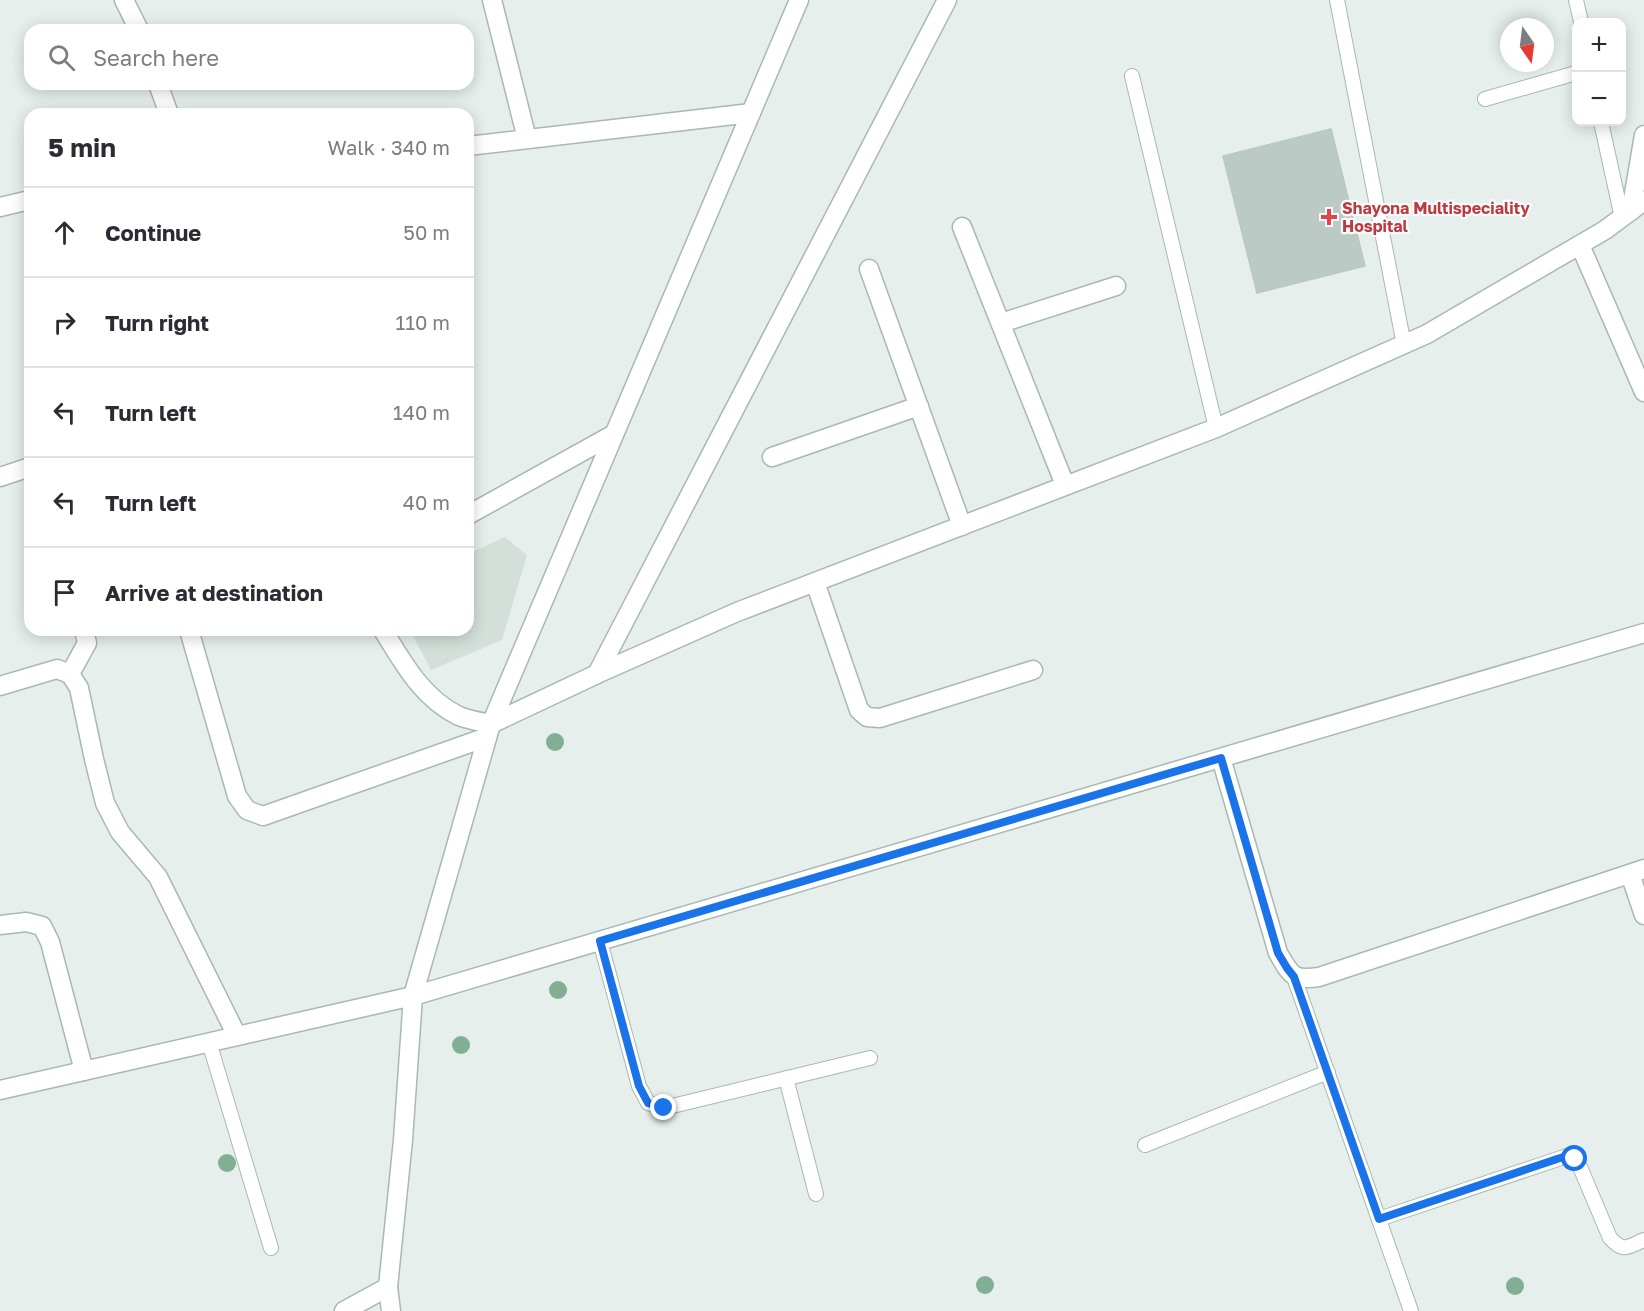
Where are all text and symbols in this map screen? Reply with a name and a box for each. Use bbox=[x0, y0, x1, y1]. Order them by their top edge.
north arrow bbox=[1500, 18, 1554, 72]
map controls bbox=[1572, 18, 1626, 126]
button: + bbox=[1572, 18, 1626, 72]
search box bbox=[24, 24, 474, 90]
icon: search bbox=[45, 41, 78, 74]
text: Search here bbox=[93, 44, 219, 71]
button: − bbox=[1572, 72, 1626, 126]
text: 5 min bbox=[48, 132, 116, 163]
text: Walk · 340 m bbox=[328, 135, 450, 159]
place label: Shayona Multispeciality Hospital bbox=[1342, 198, 1530, 236]
marker: Shayona Multispeciality Hospital bbox=[1320, 208, 1338, 226]
icon: ahead bbox=[48, 216, 81, 249]
text: Continue bbox=[105, 219, 201, 246]
text: 50 m bbox=[403, 220, 450, 244]
icon: right bbox=[48, 306, 81, 339]
text: Turn right bbox=[105, 309, 209, 336]
text: 110 m bbox=[396, 310, 450, 334]
icon: left bbox=[48, 396, 81, 429]
text: Turn left bbox=[105, 399, 196, 426]
text: 140 m bbox=[393, 400, 450, 424]
icon: left bbox=[48, 486, 81, 519]
text: Turn left bbox=[105, 489, 196, 516]
text: 40 m bbox=[403, 490, 450, 514]
icon: arrive bbox=[48, 576, 81, 609]
text: Arrive at destination bbox=[105, 579, 323, 606]
route end bbox=[650, 1094, 676, 1120]
route start bbox=[1561, 1145, 1587, 1171]

